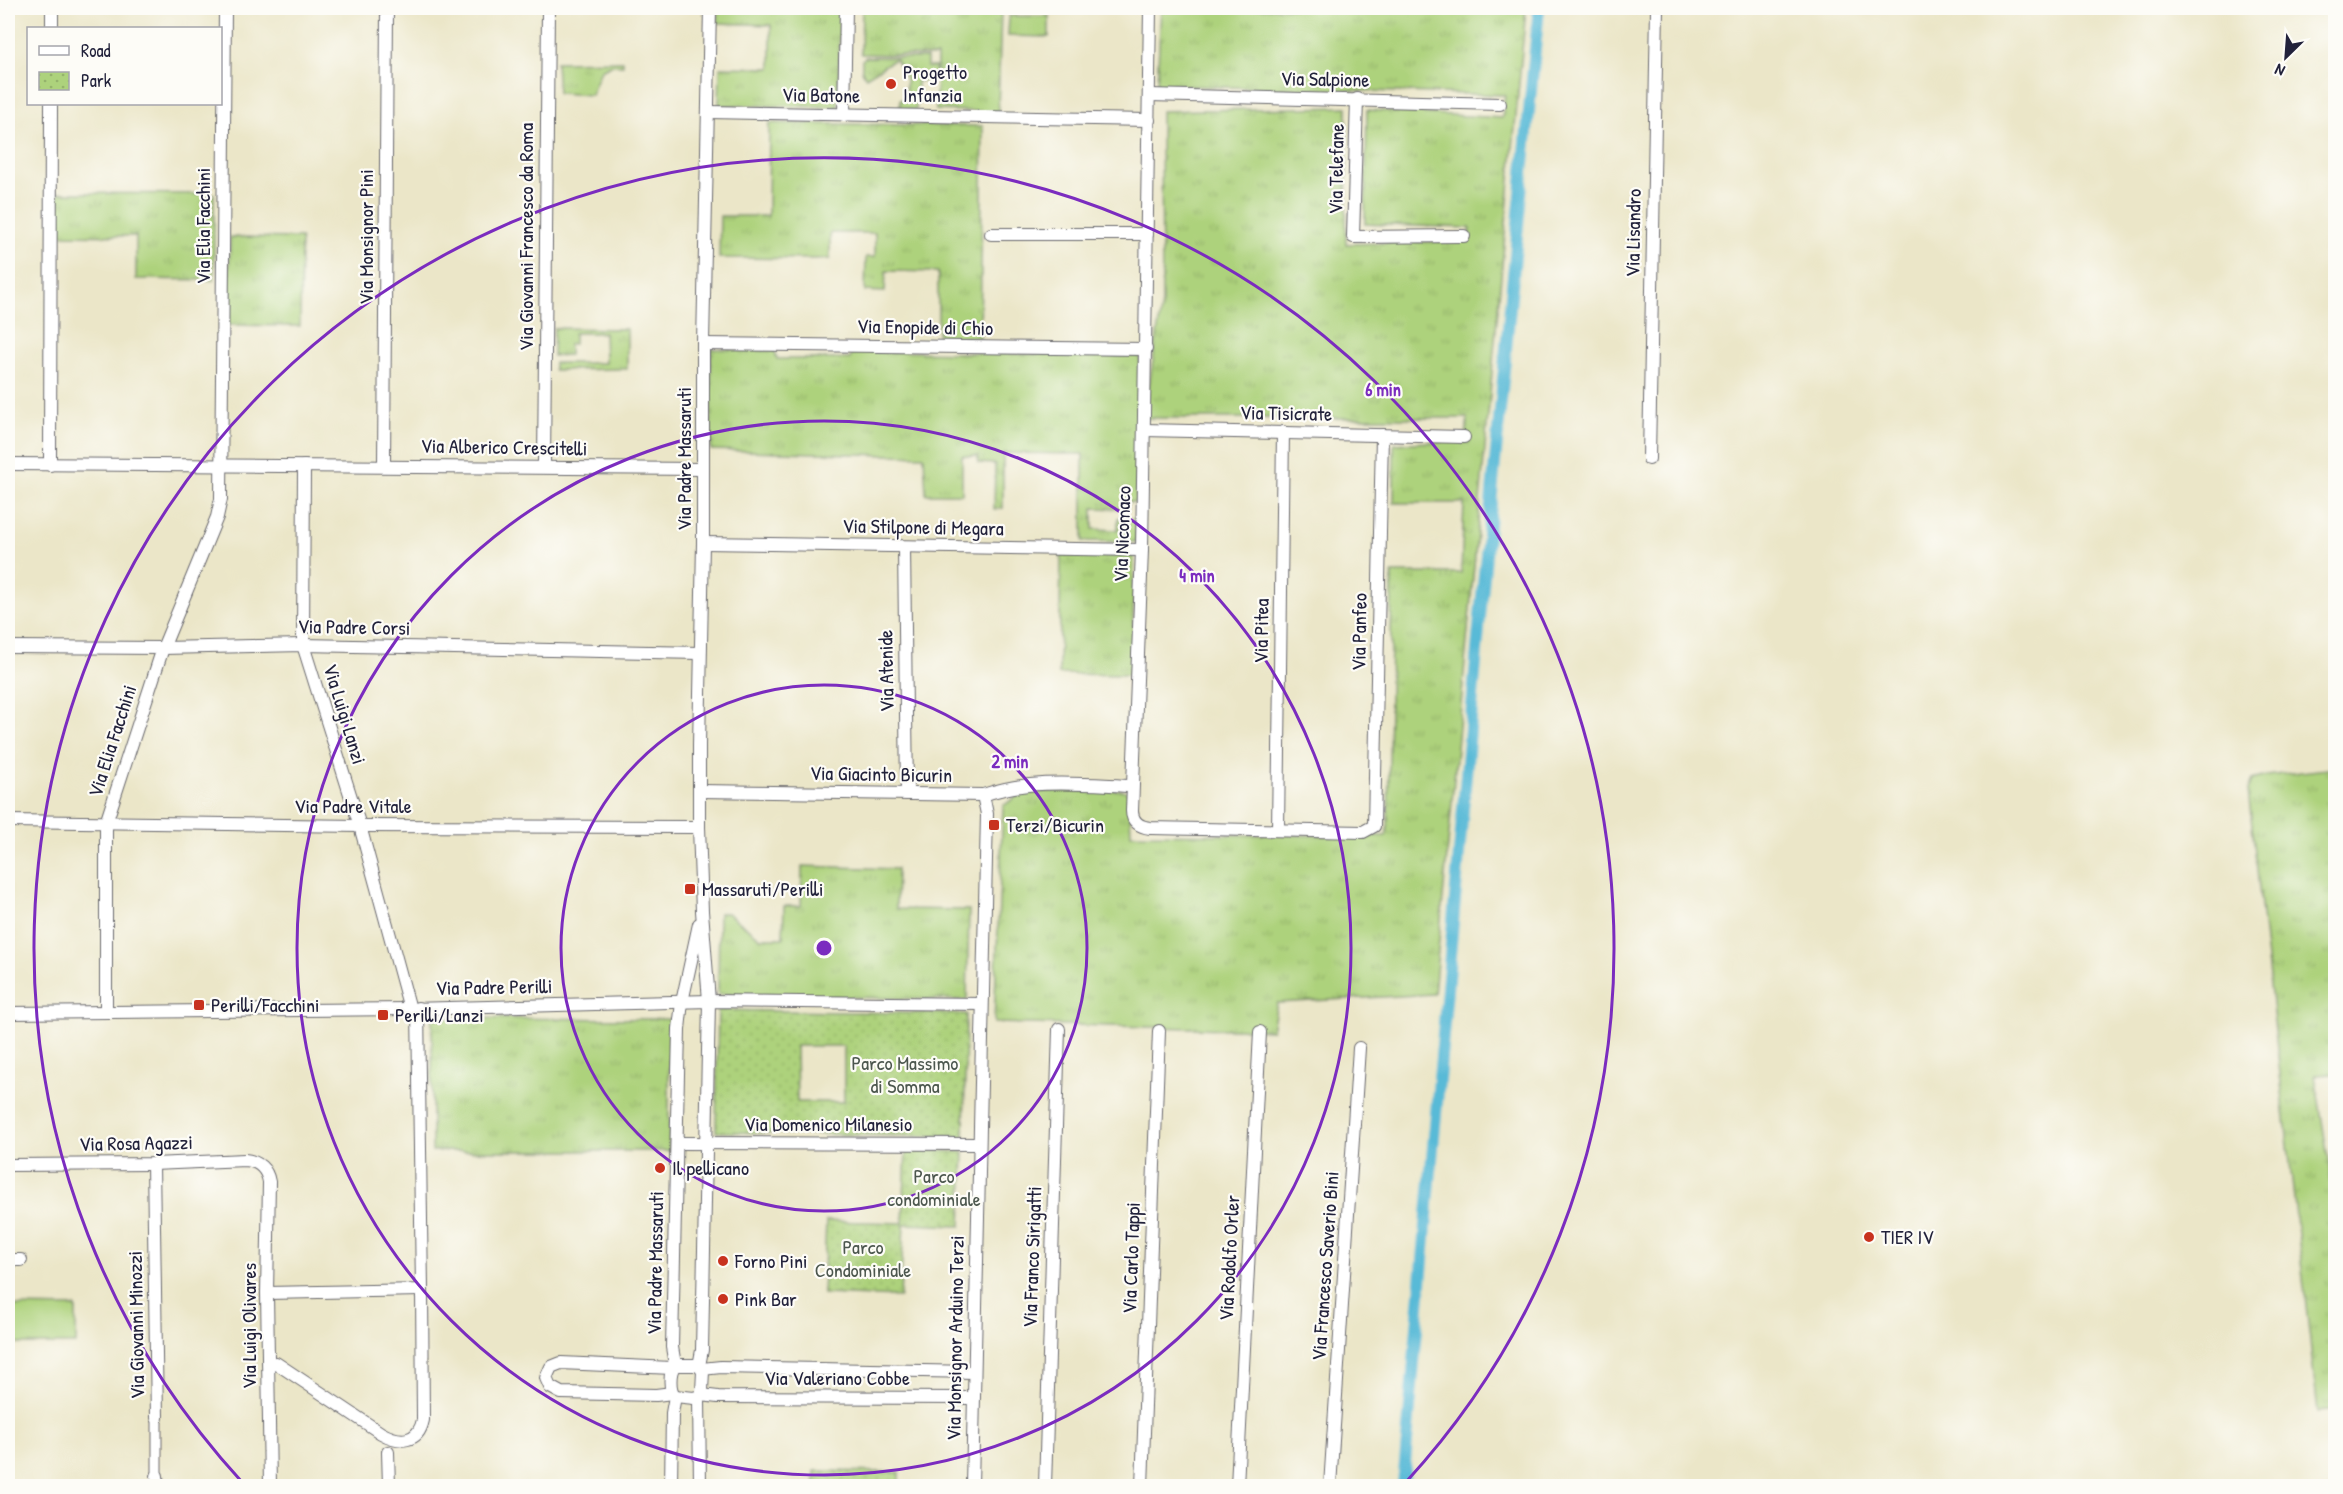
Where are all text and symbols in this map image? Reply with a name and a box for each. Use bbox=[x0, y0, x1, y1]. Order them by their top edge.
legend bbox=[27, 27, 222, 105]
north arrow bbox=[2256, 27, 2316, 87]
text: Road bbox=[81, 38, 111, 63]
place label: Progetto Infanzia bbox=[903, 58, 967, 108]
text: N bbox=[2271, 59, 2288, 82]
street label: Via Salpione bbox=[1280, 64, 1370, 93]
text: Park bbox=[81, 68, 112, 93]
marker: Progetto Infanzia bbox=[884, 77, 898, 91]
street label: Via Batone bbox=[782, 80, 860, 109]
street label: Via Giovanni Francesco da Roma bbox=[512, 123, 539, 351]
street label: Via Telefane bbox=[1321, 123, 1350, 215]
street label: Via Elia Facchini bbox=[189, 168, 216, 284]
street label: Via Monsignor Pini bbox=[352, 169, 379, 305]
street label: Via Lisandro bbox=[1618, 189, 1647, 277]
street label: Via Enopide di Chio bbox=[857, 312, 993, 341]
text: 6 min bbox=[1365, 377, 1401, 402]
street label: Via Padre Massaruti bbox=[670, 387, 697, 531]
street label: Via Tisicrate bbox=[1240, 398, 1332, 427]
street label: Via Alberico Crescitelli bbox=[421, 432, 588, 461]
street label: Via Nicomaco bbox=[1106, 485, 1137, 583]
street label: Via Stilpone di Megara bbox=[842, 512, 1004, 541]
text: 4 min bbox=[1179, 563, 1215, 588]
street label: Via Panfeo bbox=[1344, 593, 1373, 671]
street label: Via Pitea bbox=[1246, 598, 1275, 664]
street label: Via Padre Corsi bbox=[297, 612, 411, 641]
street label: Via Atenide bbox=[871, 630, 900, 712]
street label: Via Luigi Lanzi bbox=[317, 660, 374, 767]
street label: Via Elia Facchini bbox=[81, 681, 142, 800]
text: 2 min bbox=[992, 749, 1028, 774]
street label: Via Giacinto Bicurin bbox=[810, 759, 952, 788]
street label: Via Padre Vitale bbox=[294, 792, 412, 819]
place label: Terzi/Bicurin bbox=[1006, 811, 1104, 838]
marker: Terzi/Bicurin bbox=[987, 818, 1001, 832]
place label: Massaruti/Perilli bbox=[702, 875, 823, 902]
marker: Massaruti/Perilli bbox=[683, 882, 697, 896]
centre of rings bbox=[814, 938, 834, 958]
street label: Via Padre Perilli bbox=[435, 972, 552, 1001]
place label: Perilli/Facchini bbox=[211, 991, 320, 1018]
marker: Perilli/Facchini bbox=[192, 998, 206, 1012]
place label: Perilli/Lanzi bbox=[395, 1001, 484, 1028]
marker: Perilli/Lanzi bbox=[376, 1008, 390, 1022]
park label: Parco Massimo di Somma bbox=[852, 1049, 958, 1099]
street label: Via Domenico Milanesio bbox=[744, 1110, 912, 1137]
street label: Via Rosa Agazzi bbox=[79, 1128, 193, 1157]
place label: Il pellicano bbox=[672, 1154, 749, 1181]
marker: Il pellicano bbox=[653, 1161, 667, 1175]
park label: Parco condominiale bbox=[887, 1162, 981, 1212]
street label: Via Francesco Saverio Bini bbox=[1304, 1170, 1345, 1362]
street label: Via Franco Sirigatti bbox=[1016, 1186, 1047, 1328]
street label: Via Padre Massaruti bbox=[640, 1191, 669, 1335]
street label: Via Rodolfo Orler bbox=[1212, 1194, 1245, 1322]
street label: Via Carlo Tappi bbox=[1115, 1202, 1146, 1314]
place label: TIER IV bbox=[1881, 1223, 1934, 1250]
marker: TIER IV bbox=[1862, 1230, 1876, 1244]
park label: Parco Condominiale bbox=[815, 1233, 911, 1283]
street label: Via Monsignor Arduino Terzi bbox=[939, 1235, 970, 1441]
place label: Forno Pini bbox=[734, 1247, 808, 1274]
street label: Via Giovanni Minozzi bbox=[121, 1251, 150, 1399]
marker: Forno Pini bbox=[716, 1254, 730, 1268]
street label: Via Luigi Olivares bbox=[235, 1263, 262, 1389]
place label: Pink Bar bbox=[735, 1285, 797, 1312]
marker: Pink Bar bbox=[716, 1292, 730, 1306]
street label: Via Valeriano Cobbe bbox=[764, 1364, 910, 1391]

